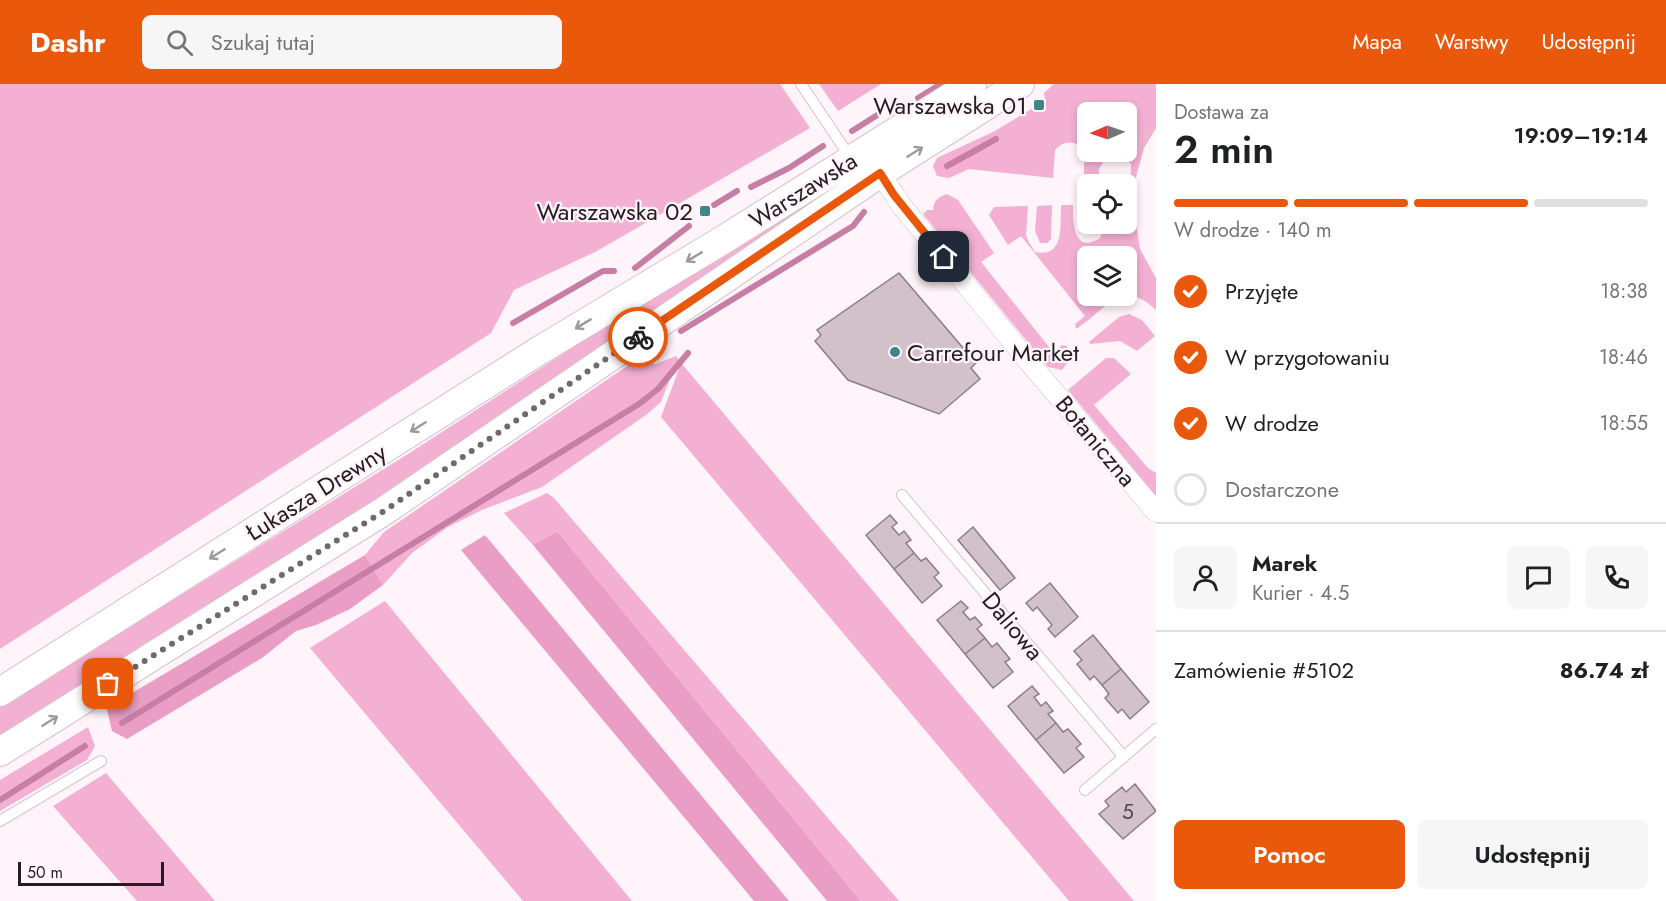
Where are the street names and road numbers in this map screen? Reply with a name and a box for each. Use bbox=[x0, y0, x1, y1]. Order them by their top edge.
street label: Warszawska bbox=[742, 143, 864, 237]
street label: Botaniczna bbox=[1047, 388, 1145, 494]
street label: Łukasza Drewny bbox=[238, 435, 393, 550]
street label: Daliowa bbox=[974, 584, 1052, 668]

